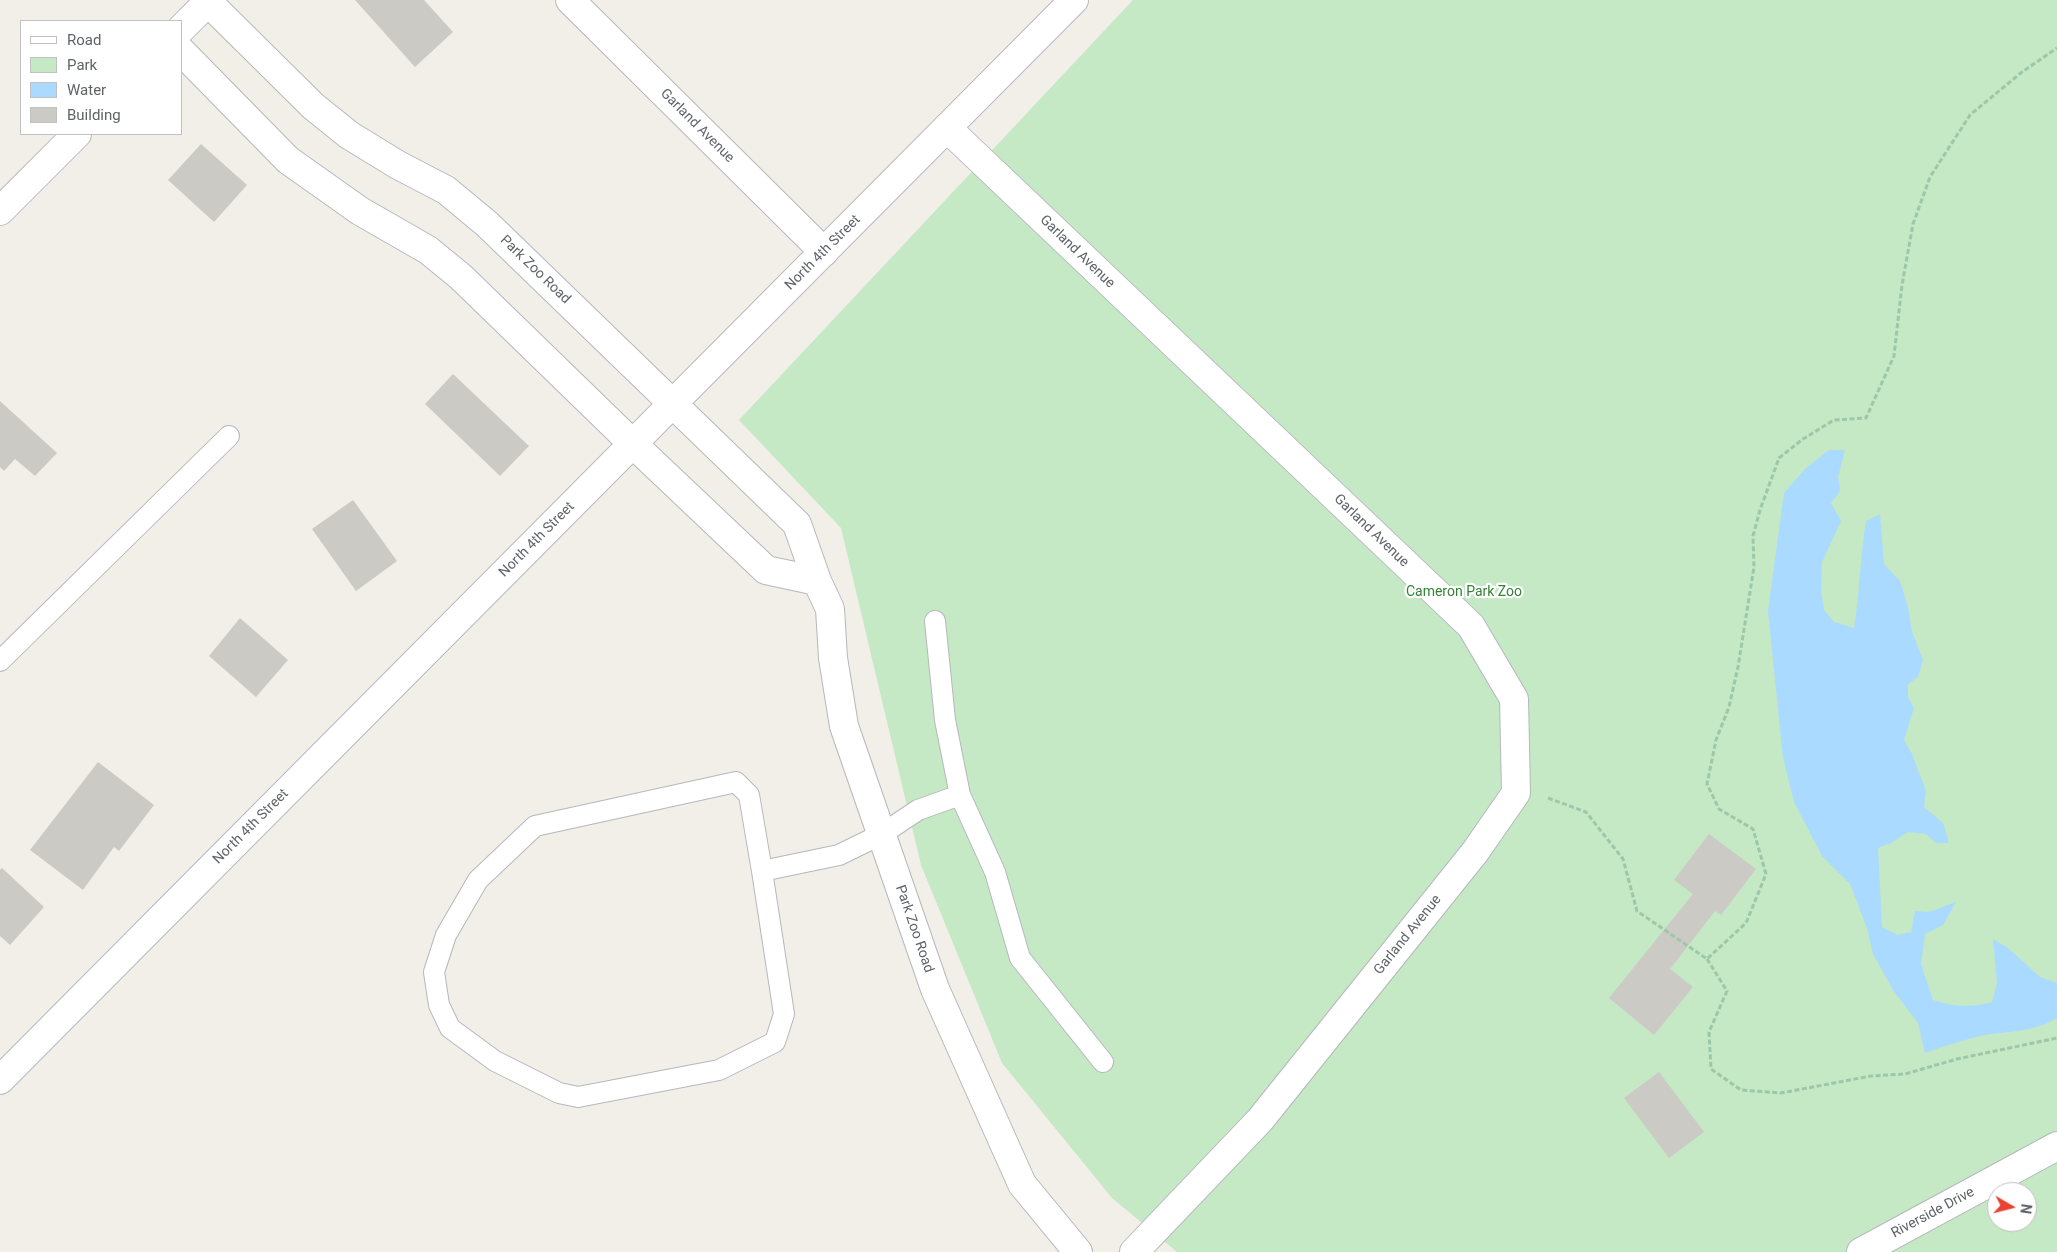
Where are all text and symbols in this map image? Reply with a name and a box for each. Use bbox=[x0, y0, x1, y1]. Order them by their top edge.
legend bbox=[20, 20, 182, 135]
text: Road bbox=[67, 31, 101, 49]
text: Park bbox=[67, 56, 97, 74]
text: Water bbox=[67, 81, 106, 99]
street label: Garland Avenue bbox=[656, 85, 738, 167]
text: Building bbox=[67, 106, 121, 124]
street label: North 4th Street bbox=[782, 212, 864, 294]
street label: Garland Avenue bbox=[1036, 212, 1118, 292]
street label: Park Zoo Road bbox=[496, 232, 574, 308]
street label: Garland Avenue bbox=[1330, 491, 1412, 571]
street label: North 4th Street bbox=[496, 499, 578, 581]
park label: Cameron Park Zoo bbox=[1406, 584, 1522, 600]
street label: North 4th Street bbox=[210, 786, 292, 868]
street label: Park Zoo Road bbox=[891, 883, 937, 975]
street label: Garland Avenue bbox=[1371, 892, 1445, 978]
north arrow bbox=[1987, 1182, 2037, 1232]
street label: Riverside Drive bbox=[1889, 1184, 1977, 1242]
text: N bbox=[2017, 1203, 2034, 1215]

